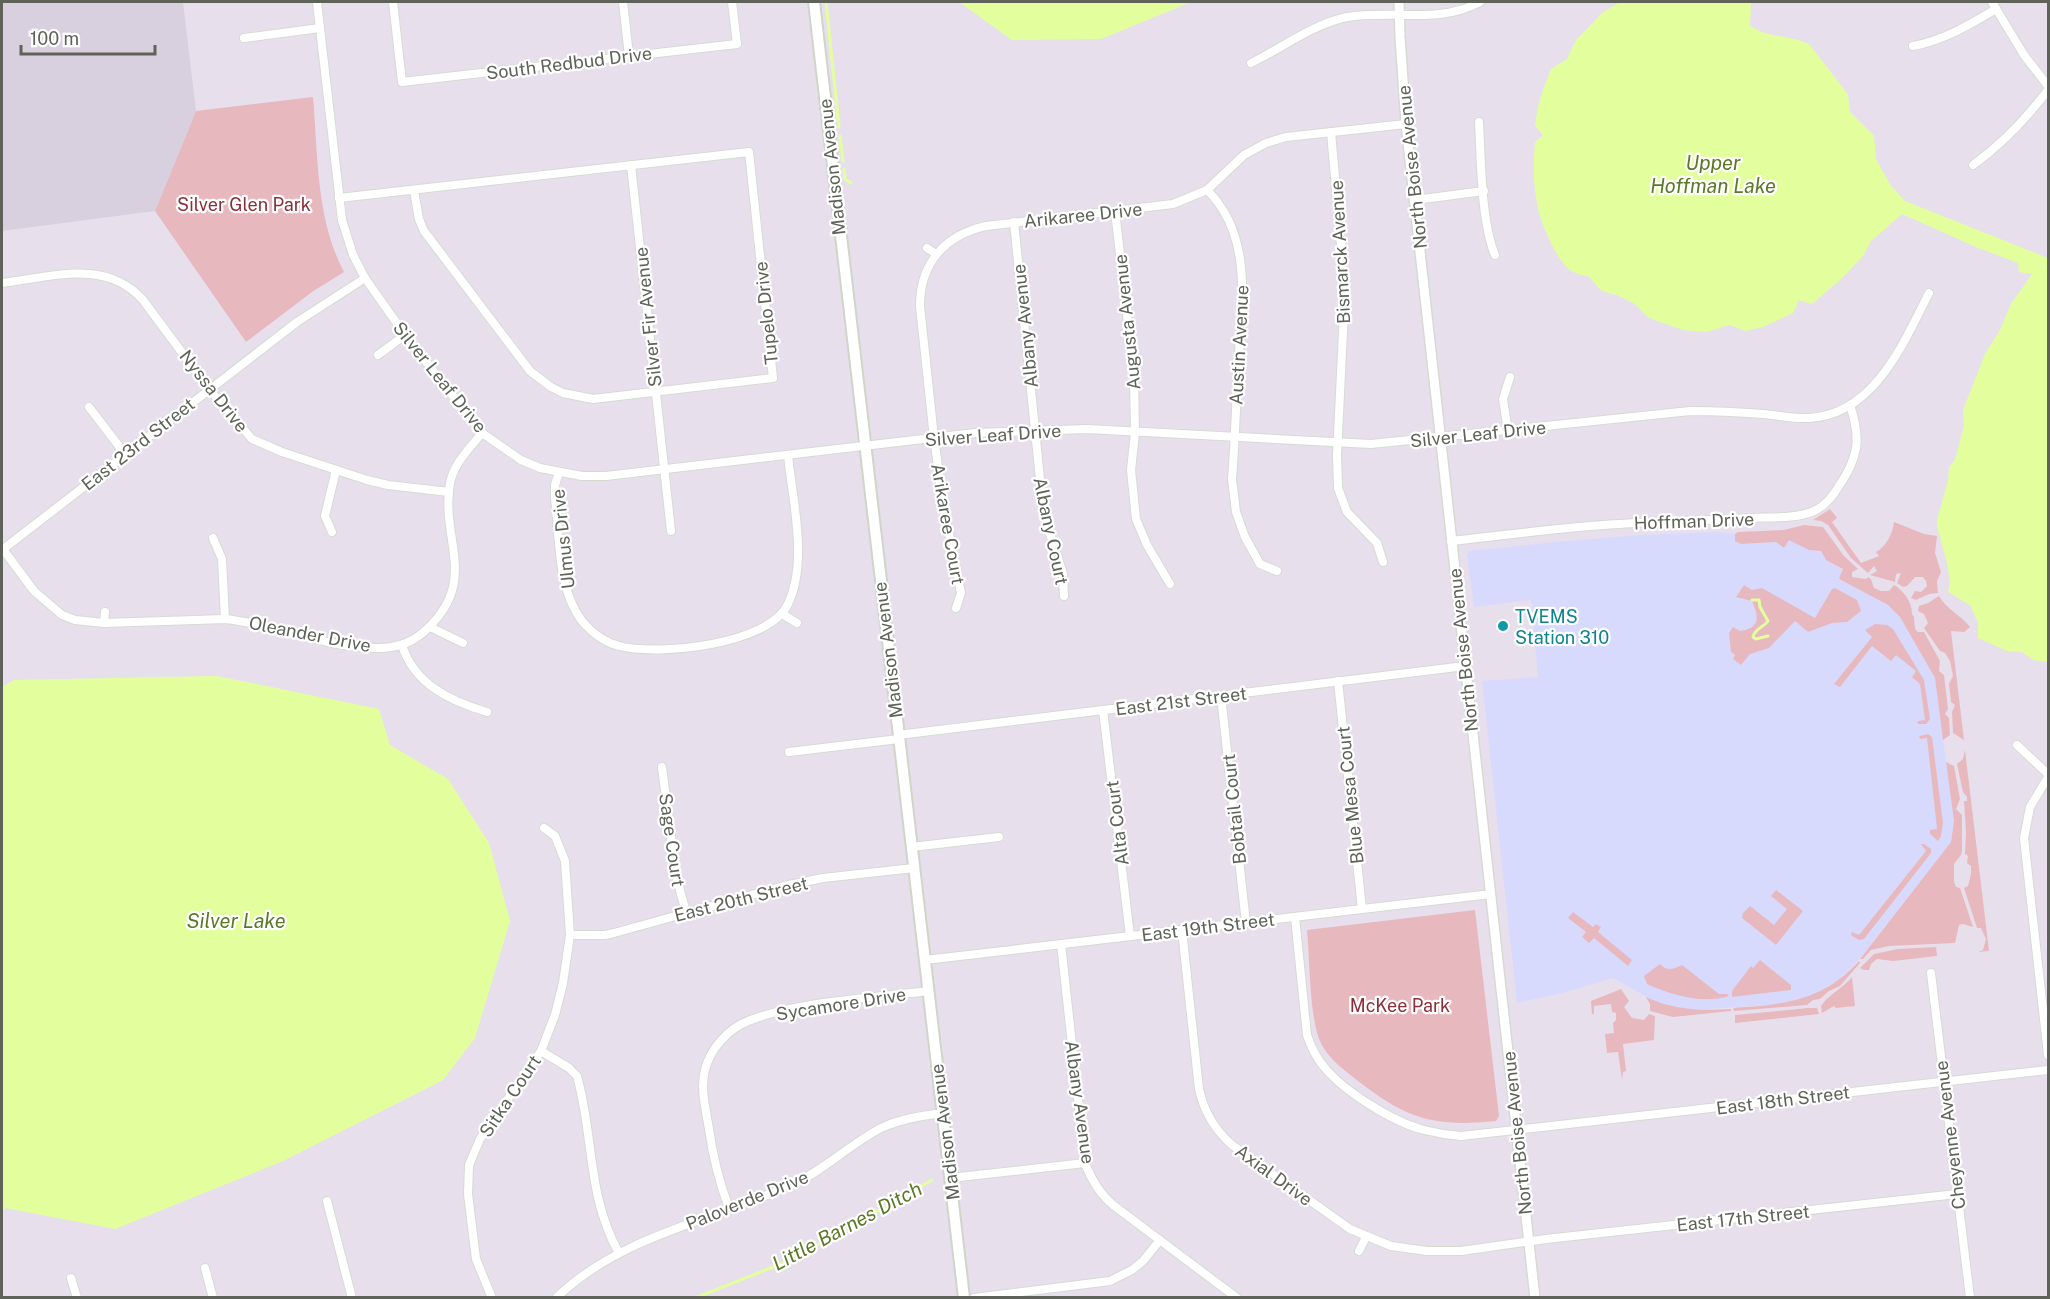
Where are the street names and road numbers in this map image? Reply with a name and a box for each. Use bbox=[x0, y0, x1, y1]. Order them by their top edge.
street label: South Redbud Drive bbox=[485, 42, 653, 84]
street label: North Boise Avenue bbox=[1393, 84, 1431, 250]
street label: Madison Avenue bbox=[814, 98, 850, 236]
street label: Bismarck Avenue bbox=[1326, 180, 1354, 324]
street label: Arikaree Drive bbox=[1023, 198, 1143, 232]
street label: Silver Fir Avenue bbox=[630, 246, 666, 388]
street label: Augusta Avenue bbox=[1109, 253, 1145, 391]
street label: Tupelo Drive bbox=[750, 260, 782, 366]
street label: Albany Avenue bbox=[1008, 263, 1042, 389]
street label: Austin Avenue bbox=[1225, 284, 1253, 406]
street label: Silver Leaf Drive bbox=[389, 317, 491, 437]
street label: Nyssa Drive bbox=[175, 346, 253, 436]
street label: East 23rd Street bbox=[77, 393, 199, 495]
street label: Silver Leaf Drive bbox=[1409, 416, 1547, 452]
street label: Silver Leaf Drive bbox=[924, 420, 1062, 450]
street label: Arikaree Court bbox=[927, 462, 969, 586]
street label: Albany Court bbox=[1029, 475, 1073, 587]
street label: Ulmus Drive bbox=[547, 488, 579, 590]
street label: Hoffman Drive bbox=[1633, 508, 1755, 534]
street label: North Boise Avenue bbox=[1444, 567, 1482, 733]
street label: Madison Avenue bbox=[869, 581, 907, 719]
street label: Oleander Drive bbox=[247, 612, 373, 656]
street label: East 21st Street bbox=[1114, 683, 1248, 719]
street label: Blue Mesa Court bbox=[1332, 725, 1368, 865]
street label: Bobtail Court bbox=[1218, 753, 1250, 865]
street label: Alta Court bbox=[1101, 779, 1133, 867]
street label: Sage Court bbox=[655, 792, 689, 888]
street label: East 20th Street bbox=[672, 872, 810, 926]
street label: East 19th Street bbox=[1140, 908, 1276, 946]
street label: Sycamore Drive bbox=[774, 983, 908, 1025]
street label: Albany Avenue bbox=[1061, 1039, 1099, 1165]
street label: North Boise Avenue bbox=[1498, 1050, 1536, 1216]
street label: Sitka Court bbox=[475, 1051, 545, 1141]
street label: Cheyenne Avenue bbox=[1930, 1060, 1970, 1210]
street label: Madison Avenue bbox=[926, 1063, 964, 1201]
street label: East 18th Street bbox=[1715, 1081, 1851, 1119]
street label: Axial Drive bbox=[1231, 1140, 1317, 1210]
street label: Paloverde Drive bbox=[683, 1166, 811, 1234]
street label: East 17th Street bbox=[1675, 1201, 1811, 1235]

